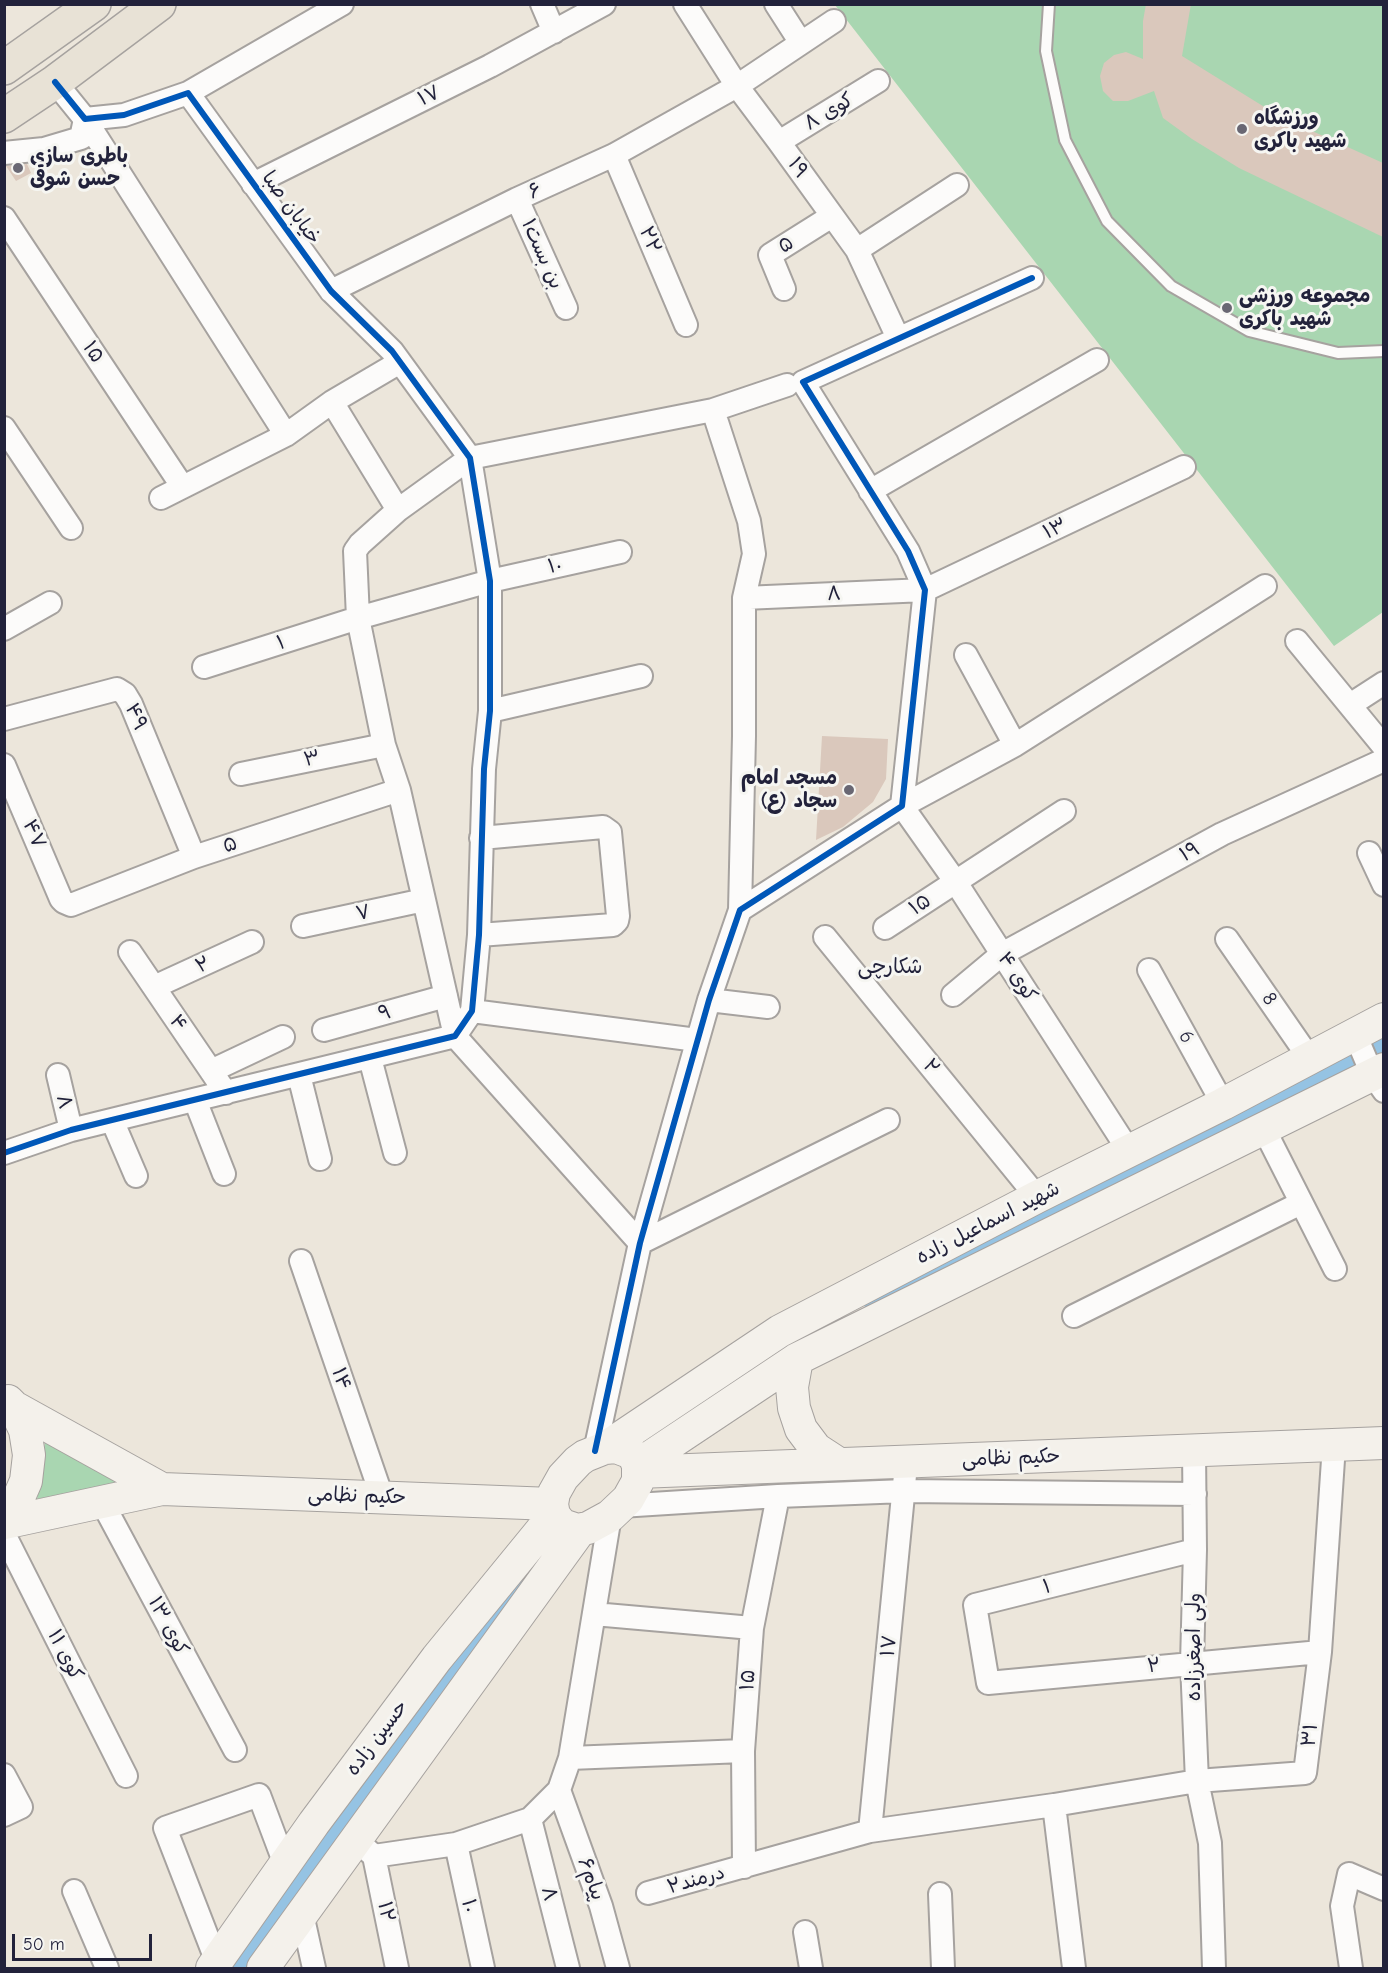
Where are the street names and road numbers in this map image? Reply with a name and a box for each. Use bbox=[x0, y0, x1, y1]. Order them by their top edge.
street label: ۱۷ bbox=[414, 81, 444, 111]
street label: کوی ۸ bbox=[800, 88, 858, 136]
street label: ۱۹ bbox=[782, 153, 814, 183]
street label: خیابان صبا bbox=[256, 167, 326, 249]
street label: ۶ bbox=[525, 178, 545, 204]
street label: بن بست۱ bbox=[516, 215, 568, 293]
street label: ۲۲ bbox=[634, 223, 666, 257]
street label: ۵ bbox=[774, 231, 798, 259]
street label: ۱۵ bbox=[77, 337, 109, 367]
street label: ۱۳ bbox=[1039, 513, 1071, 545]
street label: ۱۰ bbox=[546, 553, 564, 579]
street label: ۸ bbox=[827, 582, 841, 606]
street label: ۱ bbox=[274, 630, 288, 656]
street label: ۴۹ bbox=[119, 700, 153, 734]
street label: ۳ bbox=[302, 746, 322, 772]
street label: ۴۷ bbox=[17, 816, 51, 852]
street label: ۵ bbox=[220, 831, 240, 859]
street label: ۱۹ bbox=[1176, 837, 1204, 867]
street label: ۱۵ bbox=[905, 889, 935, 921]
street label: ۷ bbox=[354, 900, 372, 926]
street label: کوی ۴ bbox=[992, 948, 1042, 1006]
street label: ۲ bbox=[192, 951, 214, 979]
street label: 8 bbox=[1256, 988, 1282, 1010]
street label: ۹ bbox=[376, 1000, 394, 1026]
street label: ۴ bbox=[164, 1010, 192, 1036]
street label: 6 bbox=[1173, 1026, 1199, 1048]
street label: ۲ bbox=[917, 1054, 945, 1080]
street label: ۸ bbox=[51, 1092, 77, 1112]
street label: شهید اسماعیل زاده bbox=[912, 1176, 1064, 1270]
street label: ۱۴ bbox=[326, 1365, 356, 1393]
street label: حکیم نظامی bbox=[961, 1444, 1061, 1472]
street label: حکیم نظامی bbox=[307, 1482, 407, 1510]
street label: ۱ bbox=[1041, 1574, 1053, 1600]
street label: کوی ۱۳ bbox=[143, 1593, 193, 1659]
street label: ولی اصغرزاده bbox=[1182, 1593, 1206, 1701]
street label: کوی ۱۱ bbox=[42, 1625, 88, 1685]
street label: ۱۷ bbox=[876, 1634, 902, 1658]
street label: ۲ bbox=[1146, 1653, 1162, 1679]
street label: ۱۵ bbox=[735, 1669, 761, 1691]
street label: حسین زاده bbox=[341, 1695, 413, 1781]
street label: ۳۱ bbox=[1297, 1722, 1323, 1748]
street label: ۶پیام bbox=[572, 1854, 610, 1904]
street label: درمند۲ bbox=[664, 1860, 728, 1900]
street label: ۸ bbox=[536, 1884, 562, 1904]
street label: ۱۰ bbox=[456, 1897, 482, 1915]
street label: ۱۲ bbox=[372, 1899, 400, 1925]

